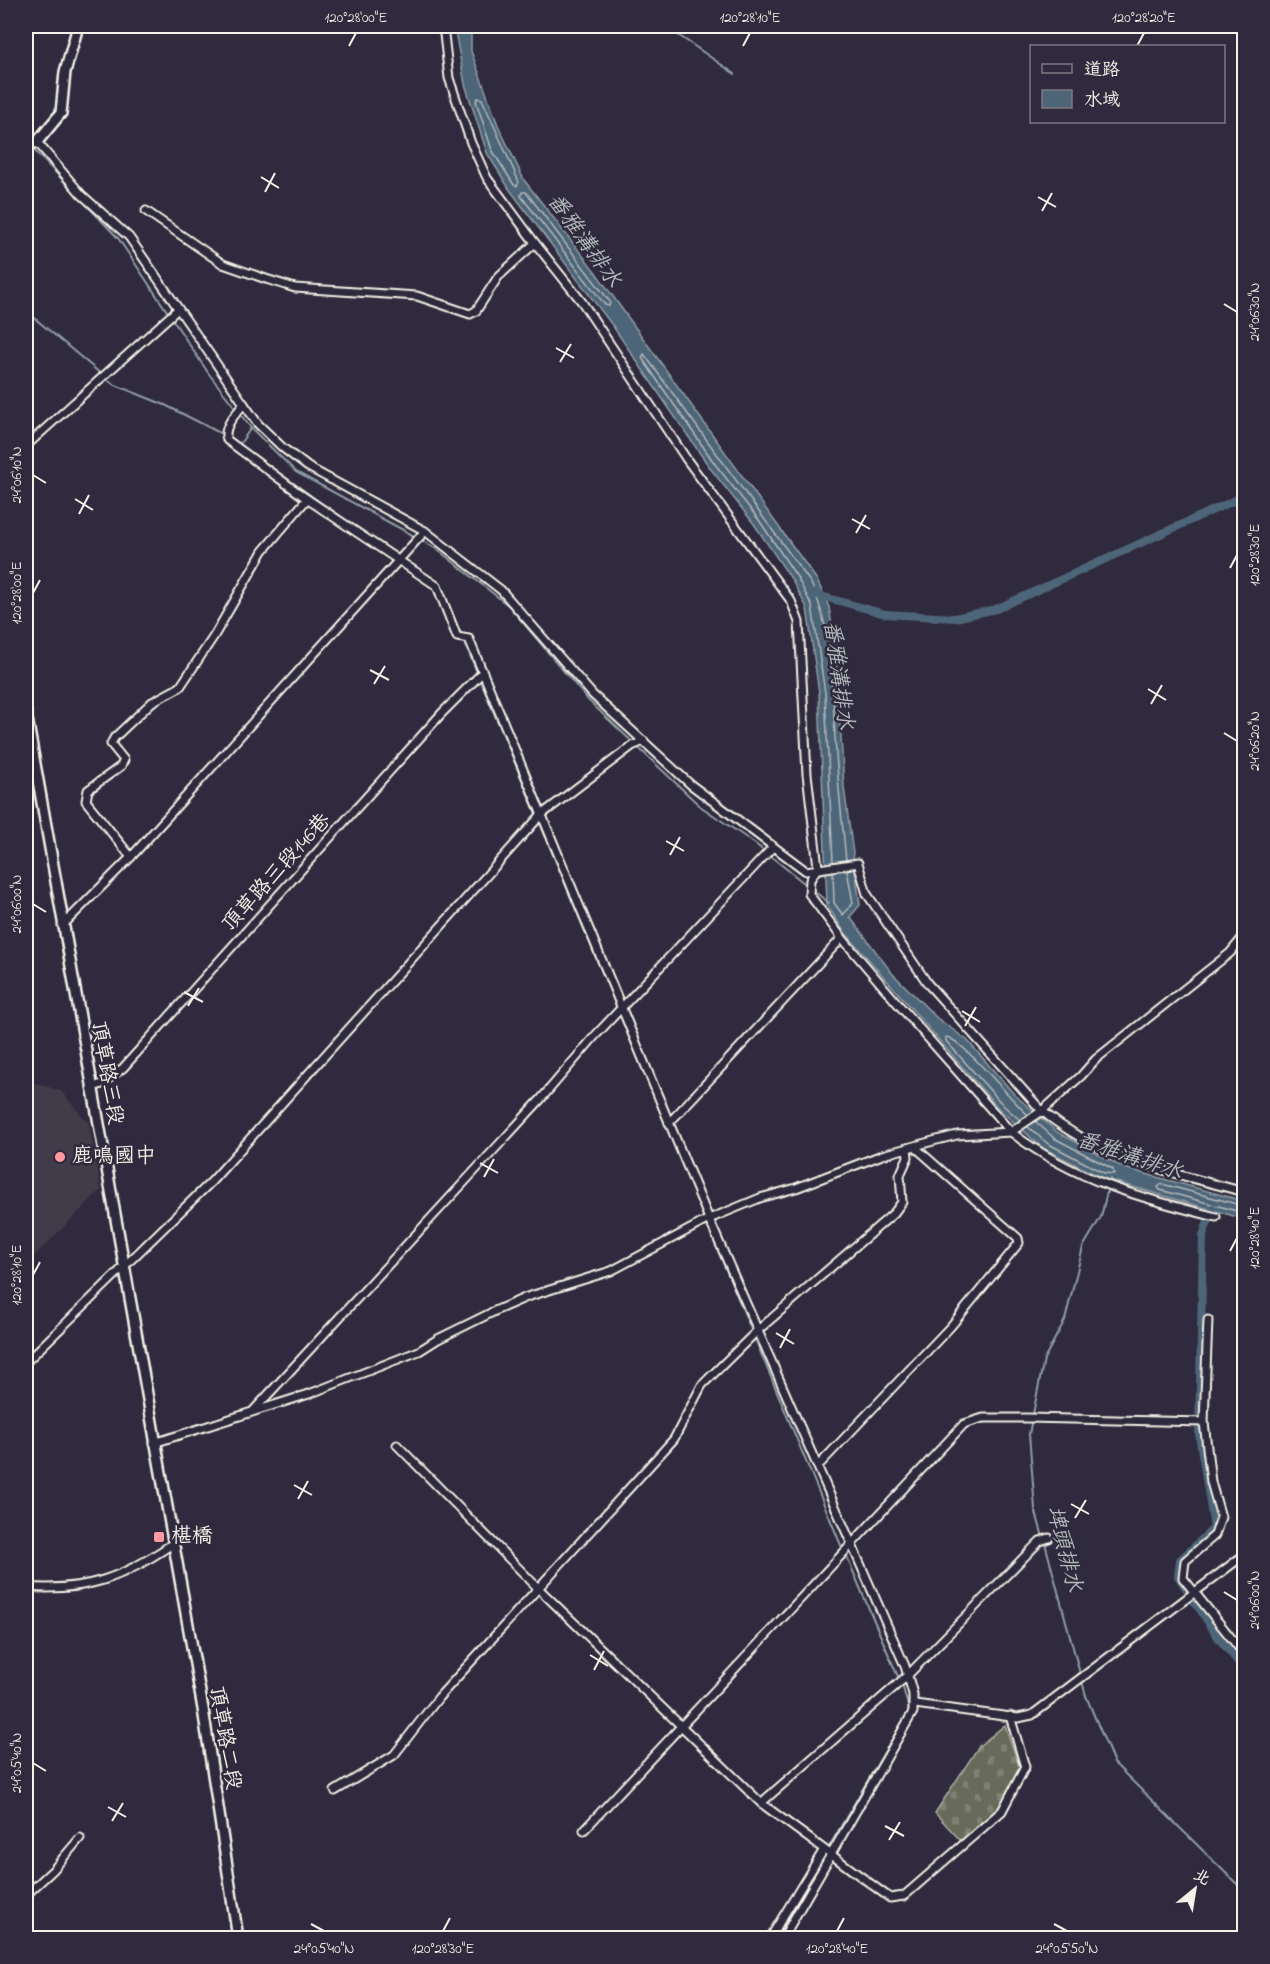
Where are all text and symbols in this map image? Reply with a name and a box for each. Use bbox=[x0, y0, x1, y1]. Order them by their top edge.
text: 120°28'00"E bbox=[325, 7, 387, 29]
text: 120°28'10"E bbox=[719, 7, 781, 29]
text: 120°28'20"E bbox=[1112, 7, 1176, 29]
legend bbox=[1030, 45, 1225, 123]
text: 道路 bbox=[1084, 58, 1120, 84]
text: 水域 bbox=[1084, 88, 1120, 114]
water label: 番雅溝排水 bbox=[538, 187, 629, 296]
text: 24°06'30"N bbox=[1244, 283, 1266, 341]
text: 24°06'10"N bbox=[6, 446, 28, 504]
text: 120°28'30"E bbox=[1244, 524, 1266, 586]
text: 120°28'00"E bbox=[6, 562, 28, 624]
water label: 番雅溝排水 bbox=[814, 618, 861, 733]
text: 24°06'20"N bbox=[1244, 711, 1266, 771]
street label: 頂草路三段146巷 bbox=[215, 807, 339, 939]
text: 24°06'00"N bbox=[6, 875, 28, 933]
street label: 頂草路三段 bbox=[82, 1019, 130, 1127]
water label: 番雅溝排水 bbox=[1072, 1125, 1187, 1190]
place label: 鹿鳴國中 bbox=[72, 1142, 156, 1172]
marker: 鹿鳴國中 bbox=[53, 1150, 67, 1164]
text: 120°28'40"E bbox=[1244, 1207, 1266, 1269]
text: 120°28'10"E bbox=[6, 1244, 28, 1306]
water label: 埤頭排水 bbox=[1037, 1502, 1089, 1597]
place label: 椹橋 bbox=[171, 1522, 213, 1552]
marker: 椹橋 bbox=[152, 1530, 166, 1544]
text: 24°06'00"N bbox=[1244, 1571, 1266, 1629]
street label: 頂草路二段 bbox=[200, 1684, 248, 1792]
text: 24°05'40"N bbox=[6, 1733, 28, 1793]
north arrow bbox=[1165, 1859, 1225, 1919]
text: 北 bbox=[1189, 1863, 1214, 1892]
text: 24°05'40"N bbox=[294, 1938, 354, 1960]
text: 120°28'30"E bbox=[412, 1938, 474, 1960]
text: 120°28'40"E bbox=[806, 1938, 868, 1960]
text: 24°05'50"N bbox=[1036, 1938, 1099, 1960]

